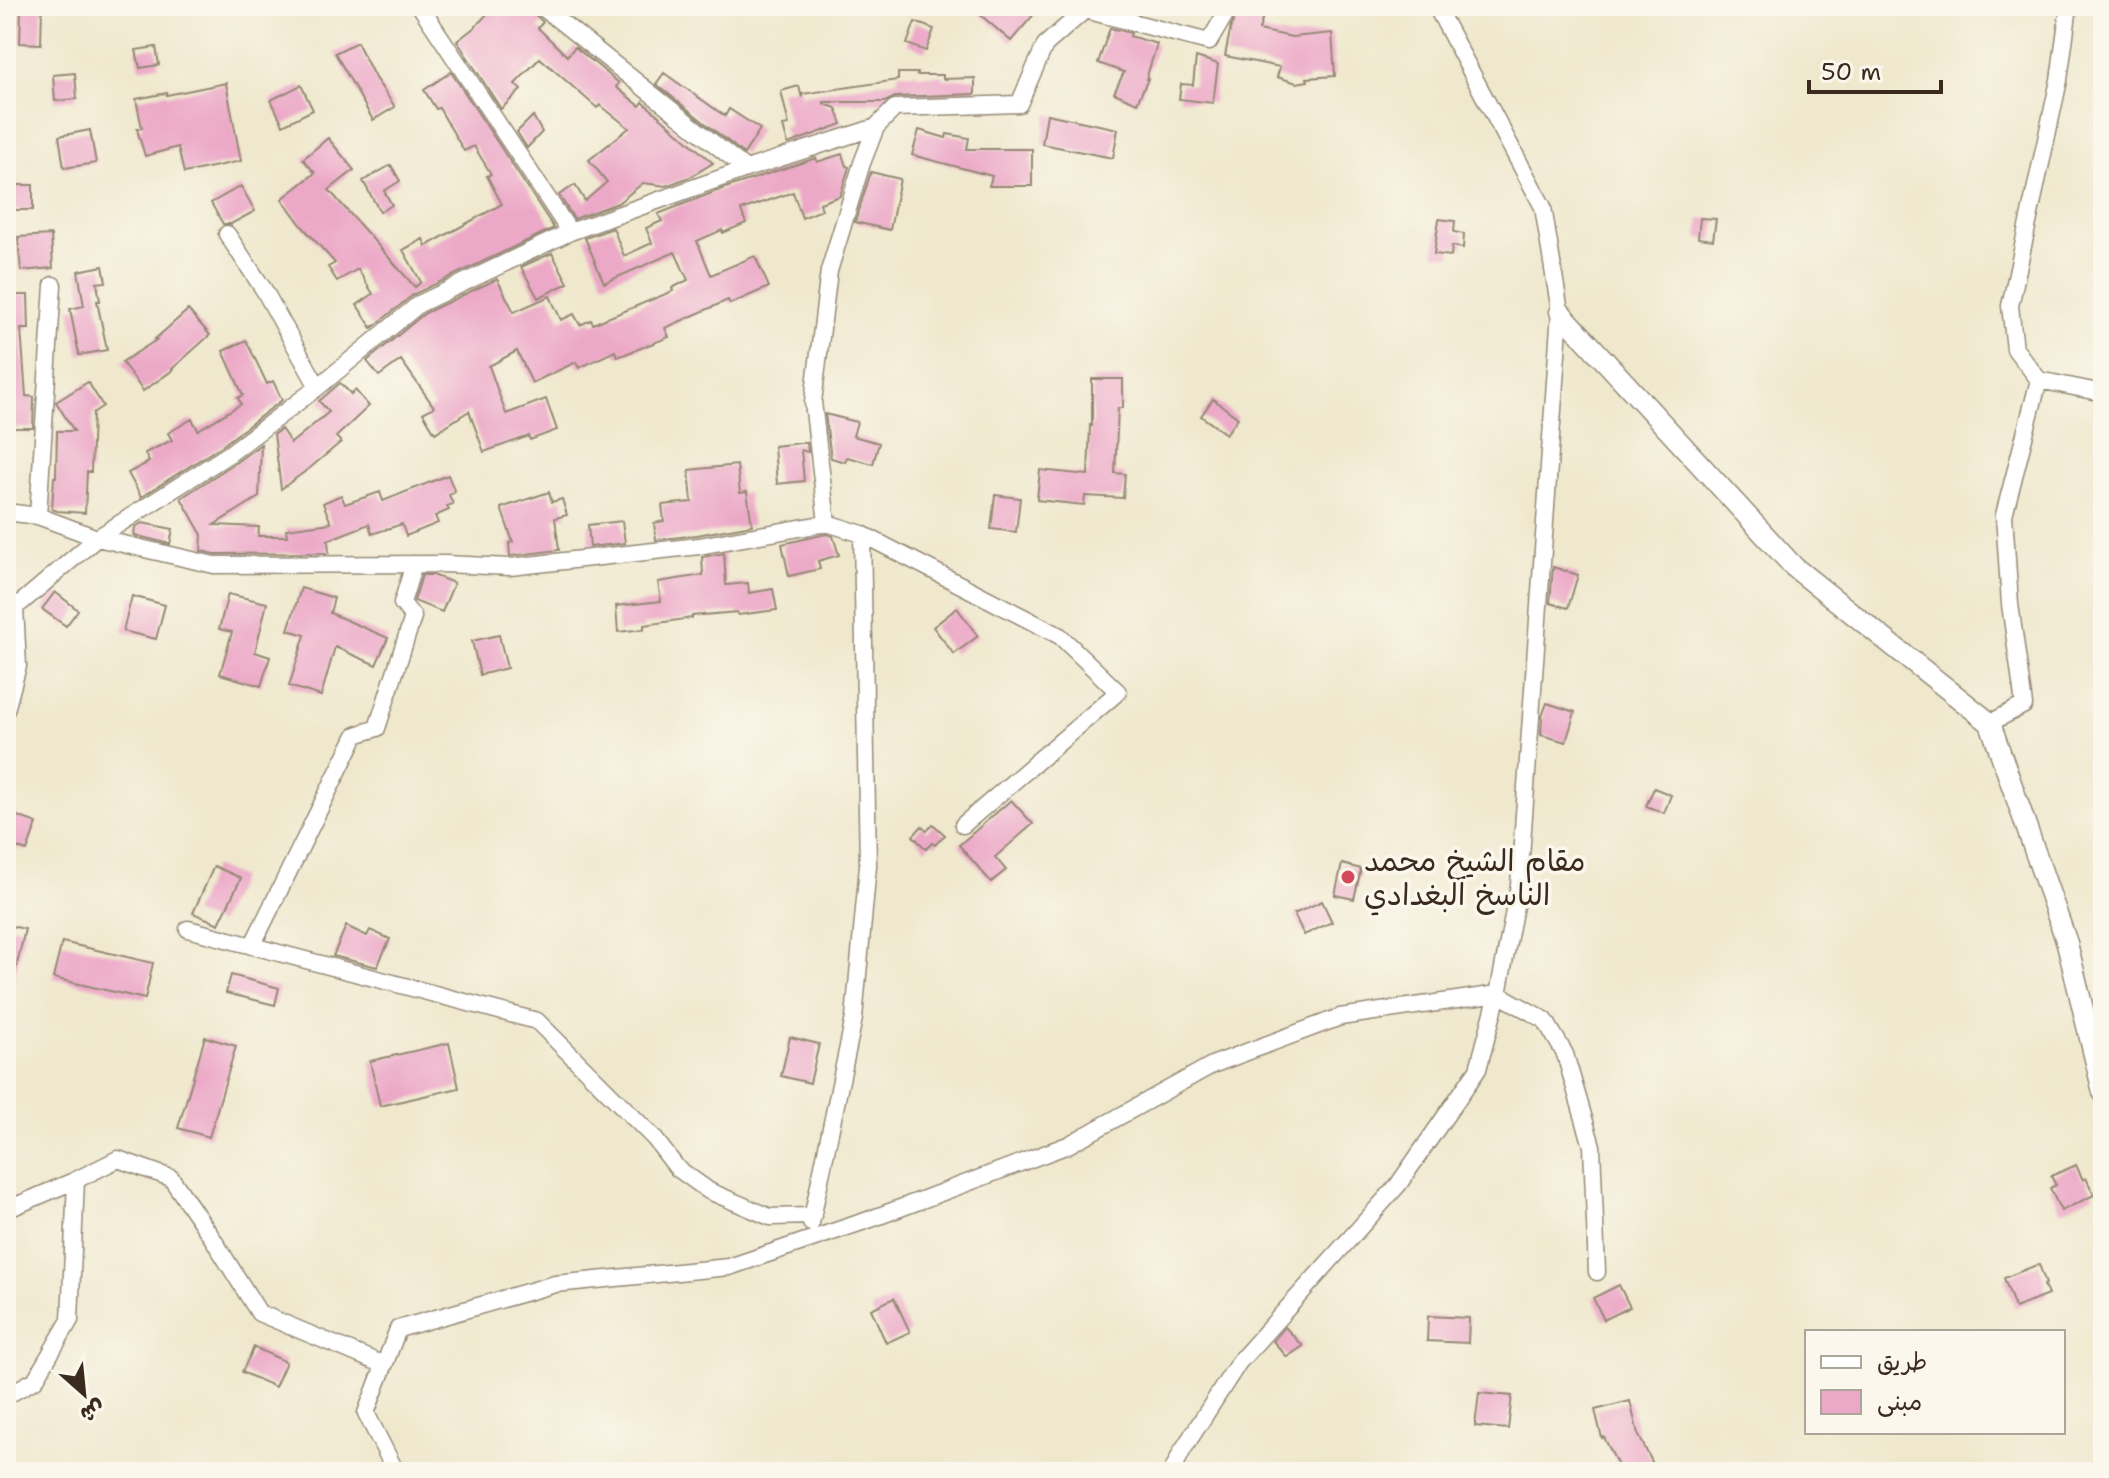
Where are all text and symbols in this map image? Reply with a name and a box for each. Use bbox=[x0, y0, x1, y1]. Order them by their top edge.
scale bar bbox=[1809, 44, 1941, 94]
text: 50 m bbox=[1821, 56, 1881, 88]
place label: مقام الشيخ محمد الناسخ البغدادي bbox=[1364, 840, 1585, 916]
marker: مقام الشيخ محمد الناسخ البغدادي bbox=[1339, 868, 1357, 886]
legend bbox=[1805, 1330, 2065, 1434]
text: طريق bbox=[1877, 1346, 1927, 1378]
north arrow bbox=[44, 1354, 124, 1434]
text: مبنى bbox=[1877, 1386, 1922, 1418]
text: ش bbox=[75, 1393, 110, 1430]

